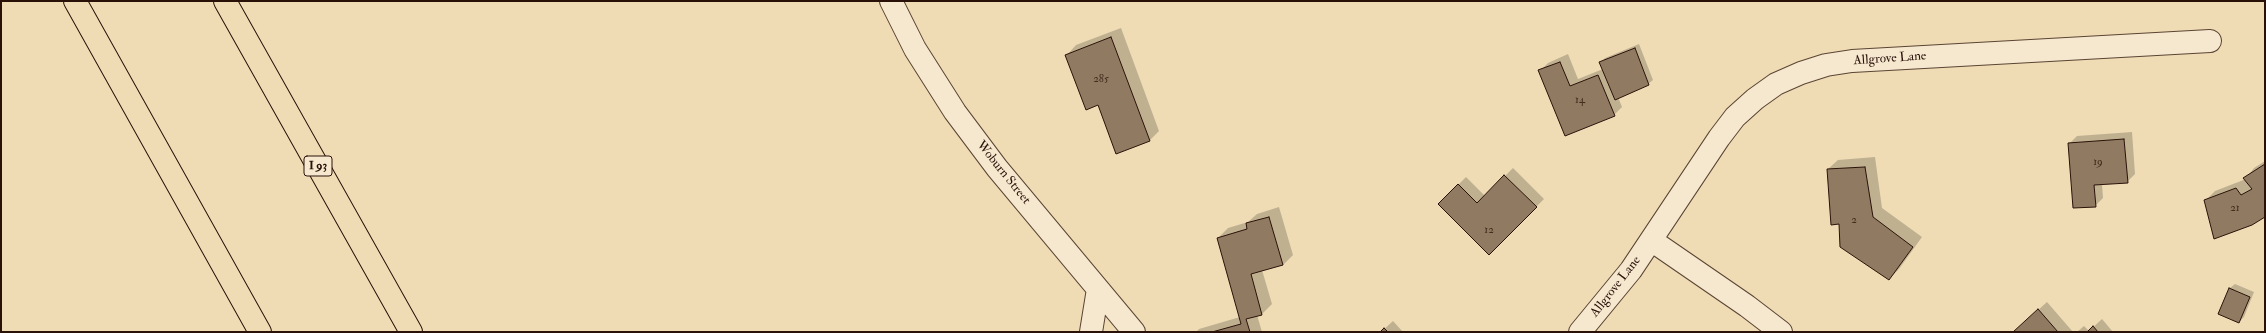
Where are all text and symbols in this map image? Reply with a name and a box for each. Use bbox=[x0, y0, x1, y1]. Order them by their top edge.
street label: Allgrove Lane bbox=[1853, 49, 1927, 69]
house number: 285 bbox=[1093, 73, 1109, 87]
house number: 14 bbox=[1575, 94, 1585, 108]
street label: Woburn Street bbox=[973, 138, 1033, 208]
road number: I 93 bbox=[304, 156, 332, 176]
house number: 19 bbox=[2093, 156, 2103, 170]
house number: 21 bbox=[2230, 202, 2240, 216]
house number: 2 bbox=[1851, 214, 1857, 228]
house number: 12 bbox=[1484, 224, 1494, 238]
street label: Allgrove Lane bbox=[1587, 254, 1645, 320]

